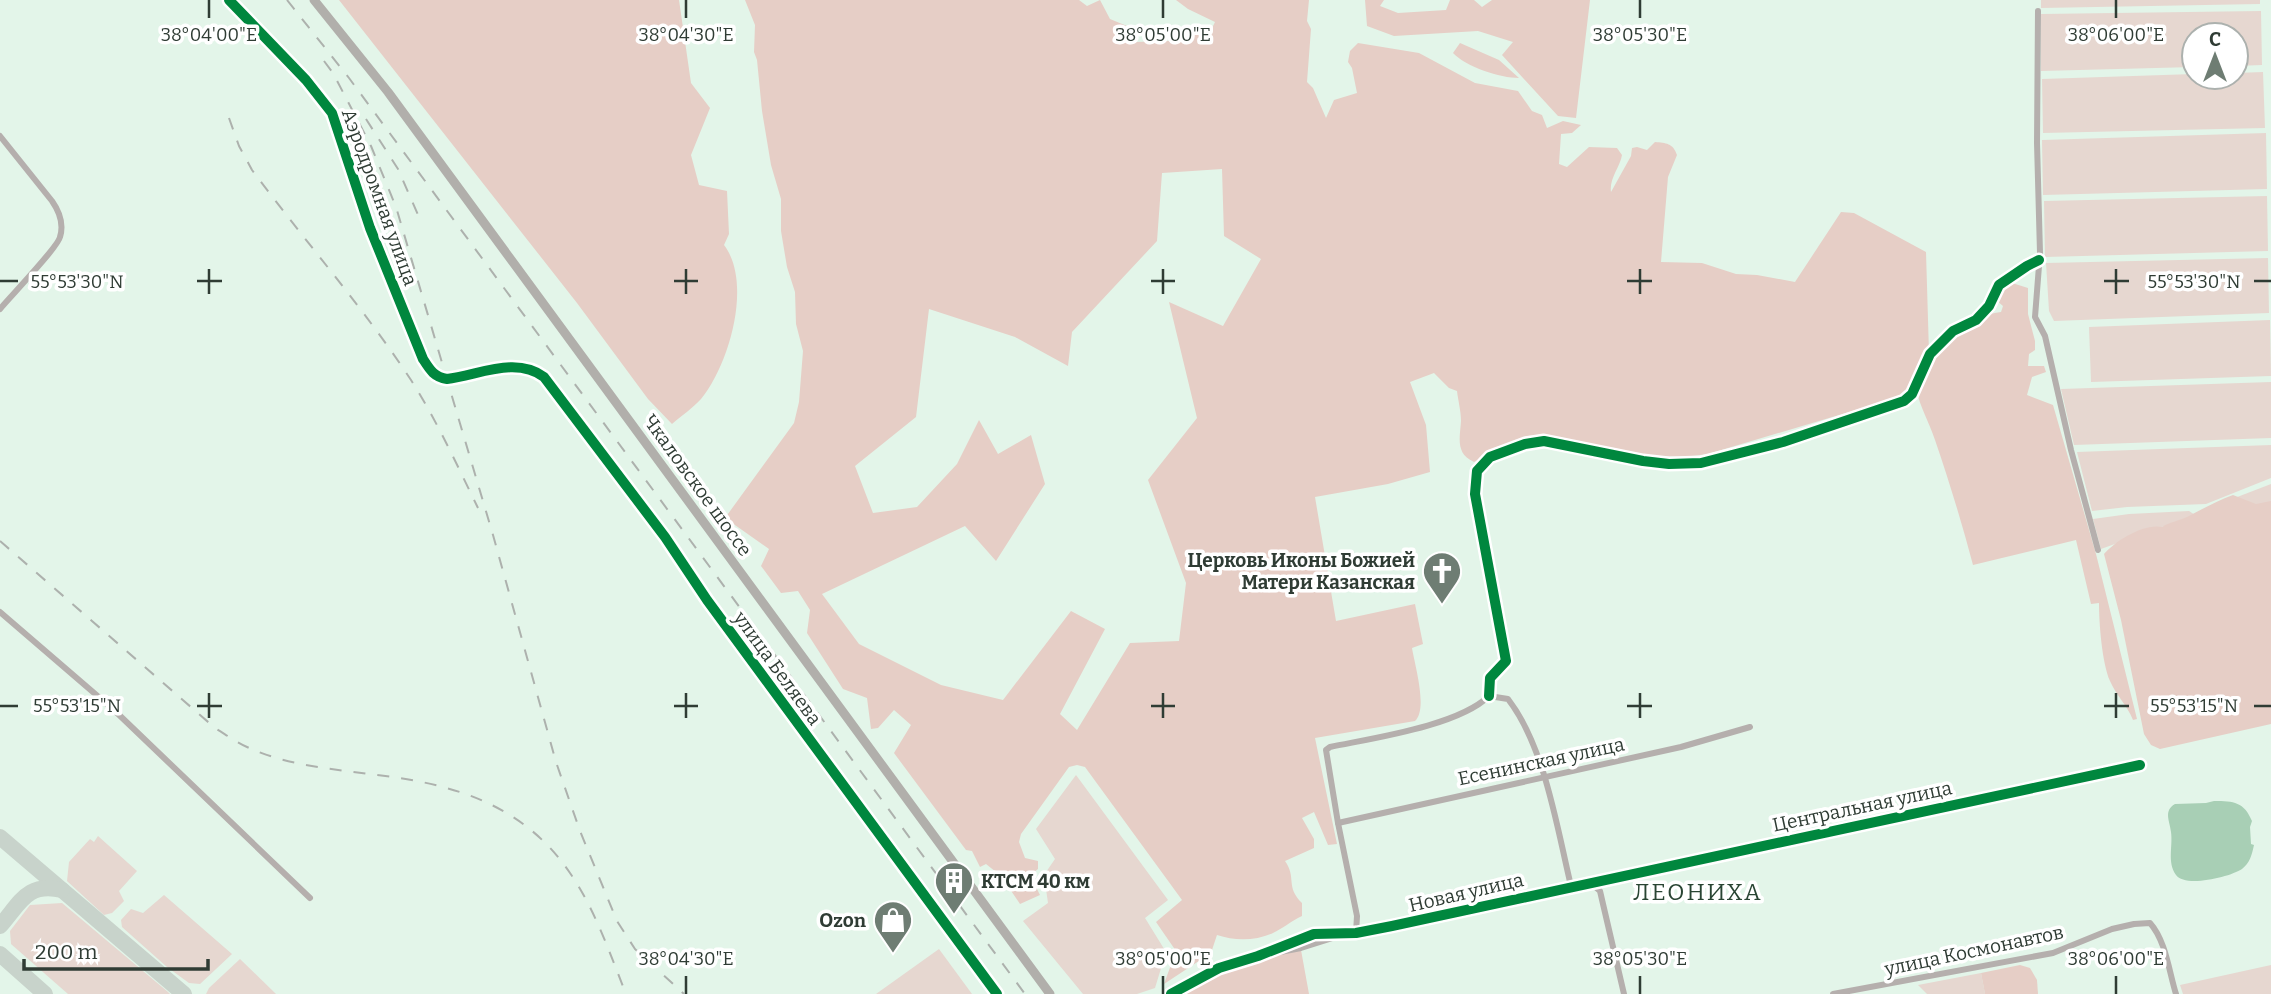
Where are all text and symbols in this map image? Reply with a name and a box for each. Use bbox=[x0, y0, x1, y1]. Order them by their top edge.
north arrow bbox=[2180, 21, 2250, 91]
text: 38°04'00"E bbox=[161, 24, 257, 46]
text: 38°04'30"E bbox=[638, 24, 734, 46]
text: 38°05'00"E bbox=[1115, 24, 1211, 46]
text: 38°05'30"E bbox=[1593, 24, 1687, 46]
text: 38°06'00"E bbox=[2068, 24, 2164, 46]
text: С bbox=[2209, 28, 2221, 51]
street label: Аэродромная улица bbox=[337, 106, 422, 289]
text: 55°53'30"N bbox=[30, 271, 124, 293]
text: 55°53'30"N bbox=[2147, 271, 2241, 293]
street label: Чкаловское шоссе bbox=[638, 410, 757, 561]
place label: Церковь Иконы Божией Матери Казанская bbox=[1188, 549, 1415, 594]
church icon: Церковь Иконы Божией Матери Казанская bbox=[1421, 550, 1463, 605]
street label: улица Беляева bbox=[728, 606, 827, 730]
text: 55°53'15"N bbox=[33, 695, 121, 717]
text: 55°53'15"N bbox=[2150, 695, 2238, 717]
street label: Есенинская улица bbox=[1456, 732, 1627, 790]
street label: Центральная улица bbox=[1770, 776, 1955, 837]
building icon: КТСМ 40 км bbox=[933, 860, 975, 915]
street label: Новая улица bbox=[1406, 868, 1526, 917]
place label: КТСМ 40 км bbox=[981, 870, 1090, 893]
district label: ЛЕОНИХА bbox=[1633, 878, 1763, 906]
shop icon: Ozon bbox=[872, 899, 914, 954]
place label: Ozon bbox=[819, 909, 867, 932]
street label: улица Космонавтов bbox=[1882, 920, 2066, 981]
scale bar bbox=[24, 928, 208, 972]
text: 200 m bbox=[35, 939, 98, 965]
text: 38°04'30"E bbox=[638, 948, 734, 970]
text: 38°05'00"E bbox=[1115, 948, 1211, 970]
text: 38°05'30"E bbox=[1593, 948, 1687, 970]
text: 38°06'00"E bbox=[2068, 948, 2164, 970]

